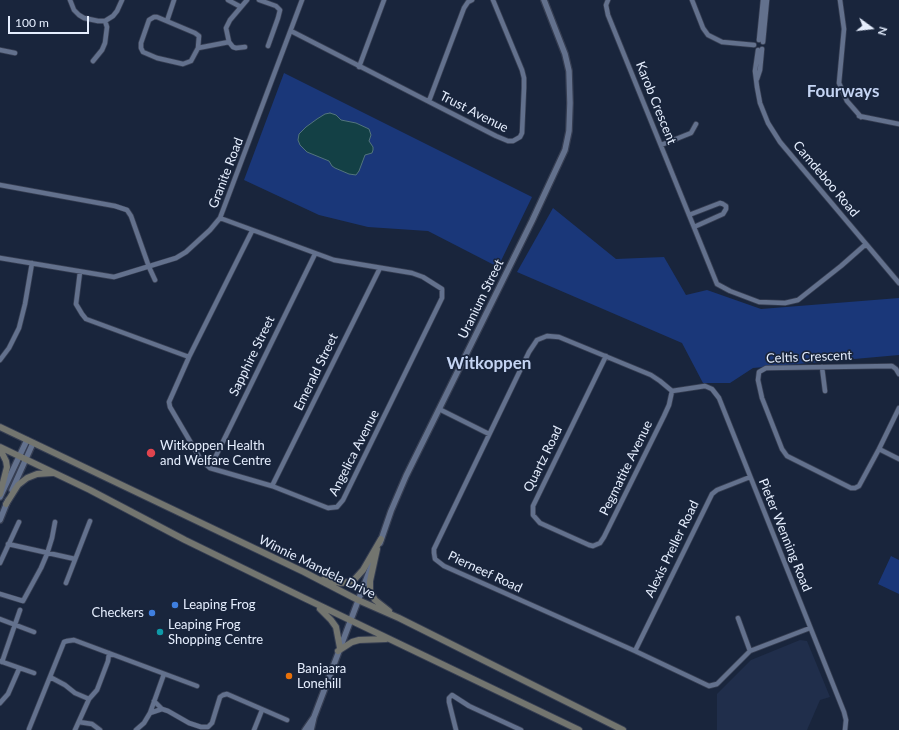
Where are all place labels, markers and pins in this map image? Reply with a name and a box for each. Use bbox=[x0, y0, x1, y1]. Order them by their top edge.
place label: Witkoppen Health and Welfare Centre bbox=[160, 438, 271, 469]
marker: Witkoppen Health and Welfare Centre bbox=[145, 447, 157, 459]
place label: Leaping Frog bbox=[183, 597, 256, 613]
marker: Leaping Frog bbox=[170, 600, 180, 610]
place label: Checkers bbox=[92, 605, 144, 621]
marker: Checkers bbox=[147, 608, 157, 618]
place label: Leaping Frog Shopping Centre bbox=[168, 617, 263, 648]
marker: Leaping Frog Shopping Centre bbox=[155, 627, 165, 637]
place label: Banjaara Lonehill bbox=[297, 661, 346, 692]
marker: Banjaara Lonehill bbox=[284, 671, 294, 681]

